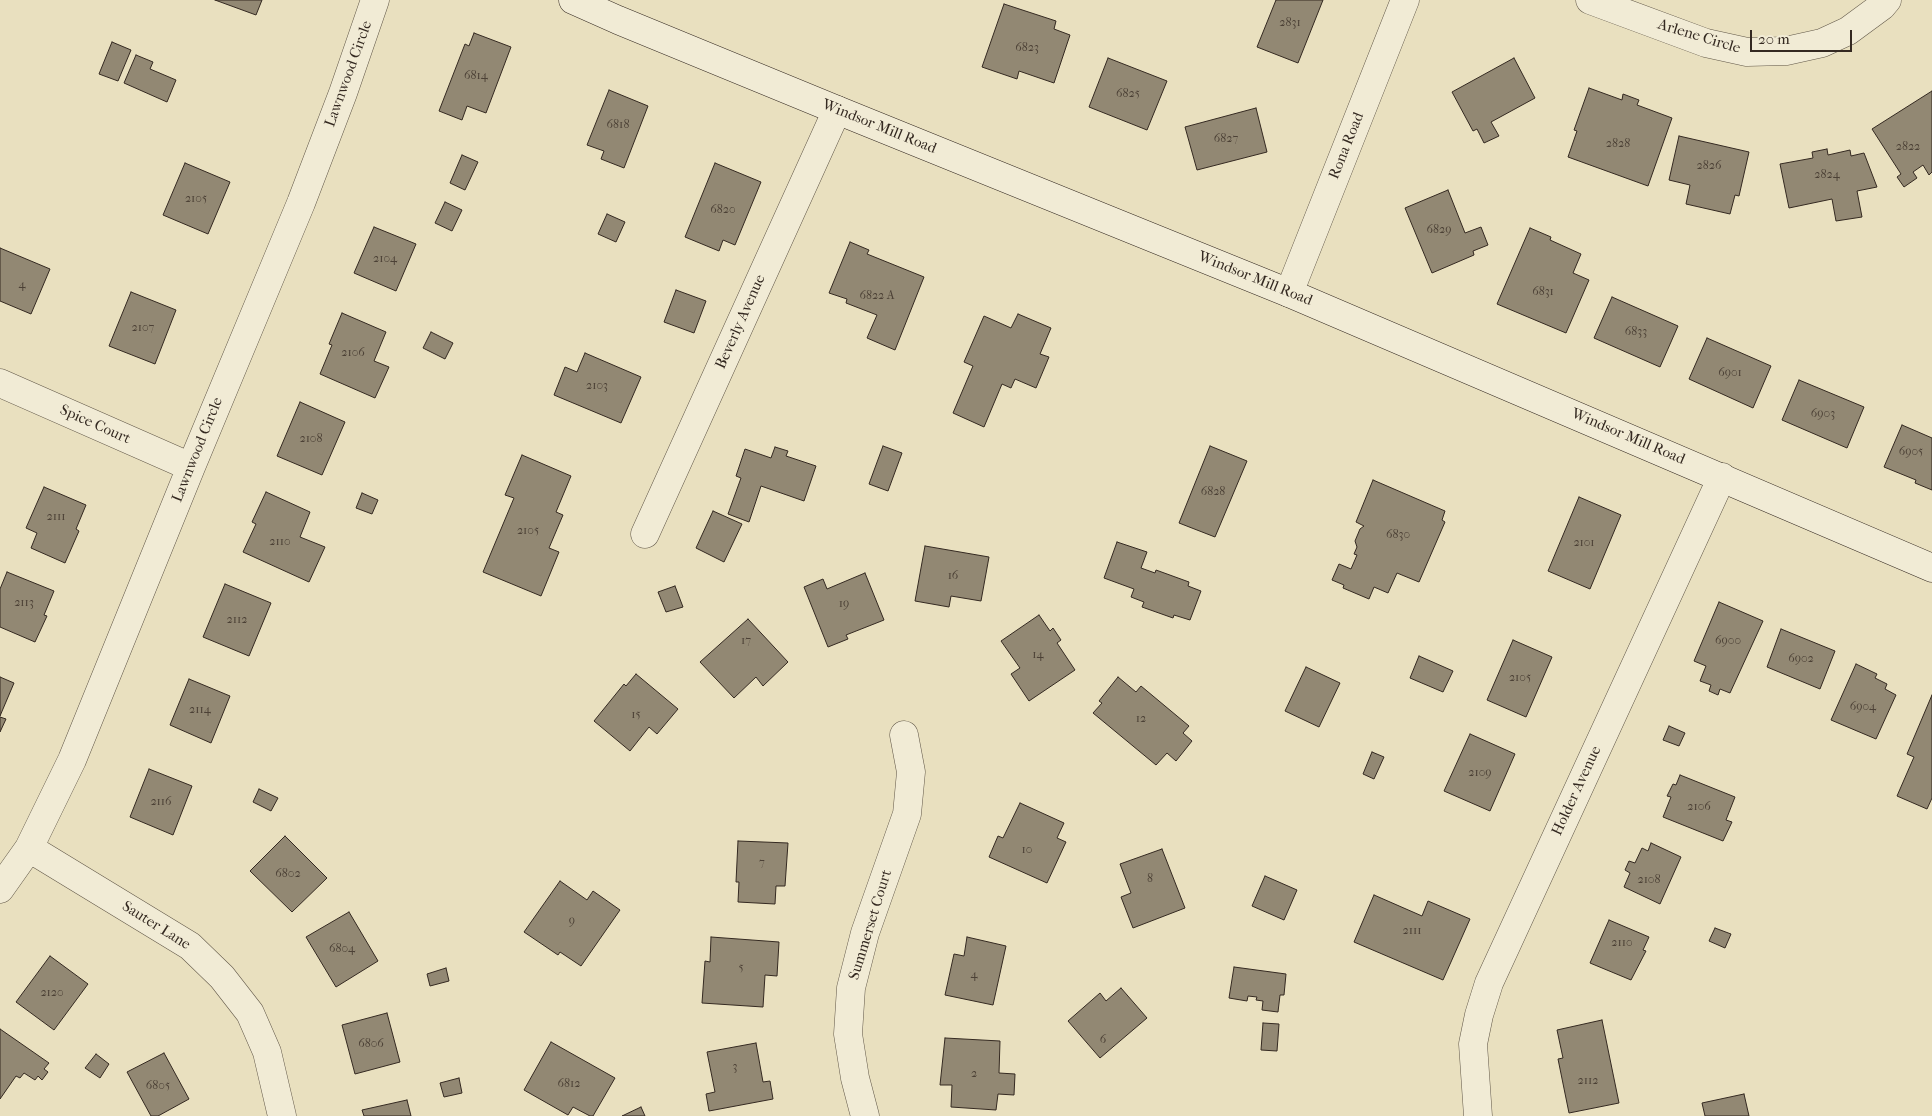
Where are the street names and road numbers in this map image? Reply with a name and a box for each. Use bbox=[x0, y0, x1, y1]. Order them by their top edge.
street label: Arlene Circle bbox=[1655, 16, 1743, 58]
street label: Lawnwood Circle bbox=[321, 19, 377, 129]
street label: Windsor Mill Road bbox=[819, 96, 939, 158]
street label: Rona Road bbox=[1325, 110, 1369, 182]
street label: Windsor Mill Road bbox=[1195, 248, 1315, 310]
street label: Beverly Avenue bbox=[712, 272, 770, 372]
street label: Lawnwood Circle bbox=[169, 395, 227, 505]
street label: Spice Court bbox=[57, 401, 133, 449]
street label: Windsor Mill Road bbox=[1569, 405, 1687, 469]
street label: Holder Avenue bbox=[1548, 743, 1606, 839]
street label: Summerset Court bbox=[846, 868, 896, 982]
street label: Sauter Lane bbox=[118, 898, 194, 954]

